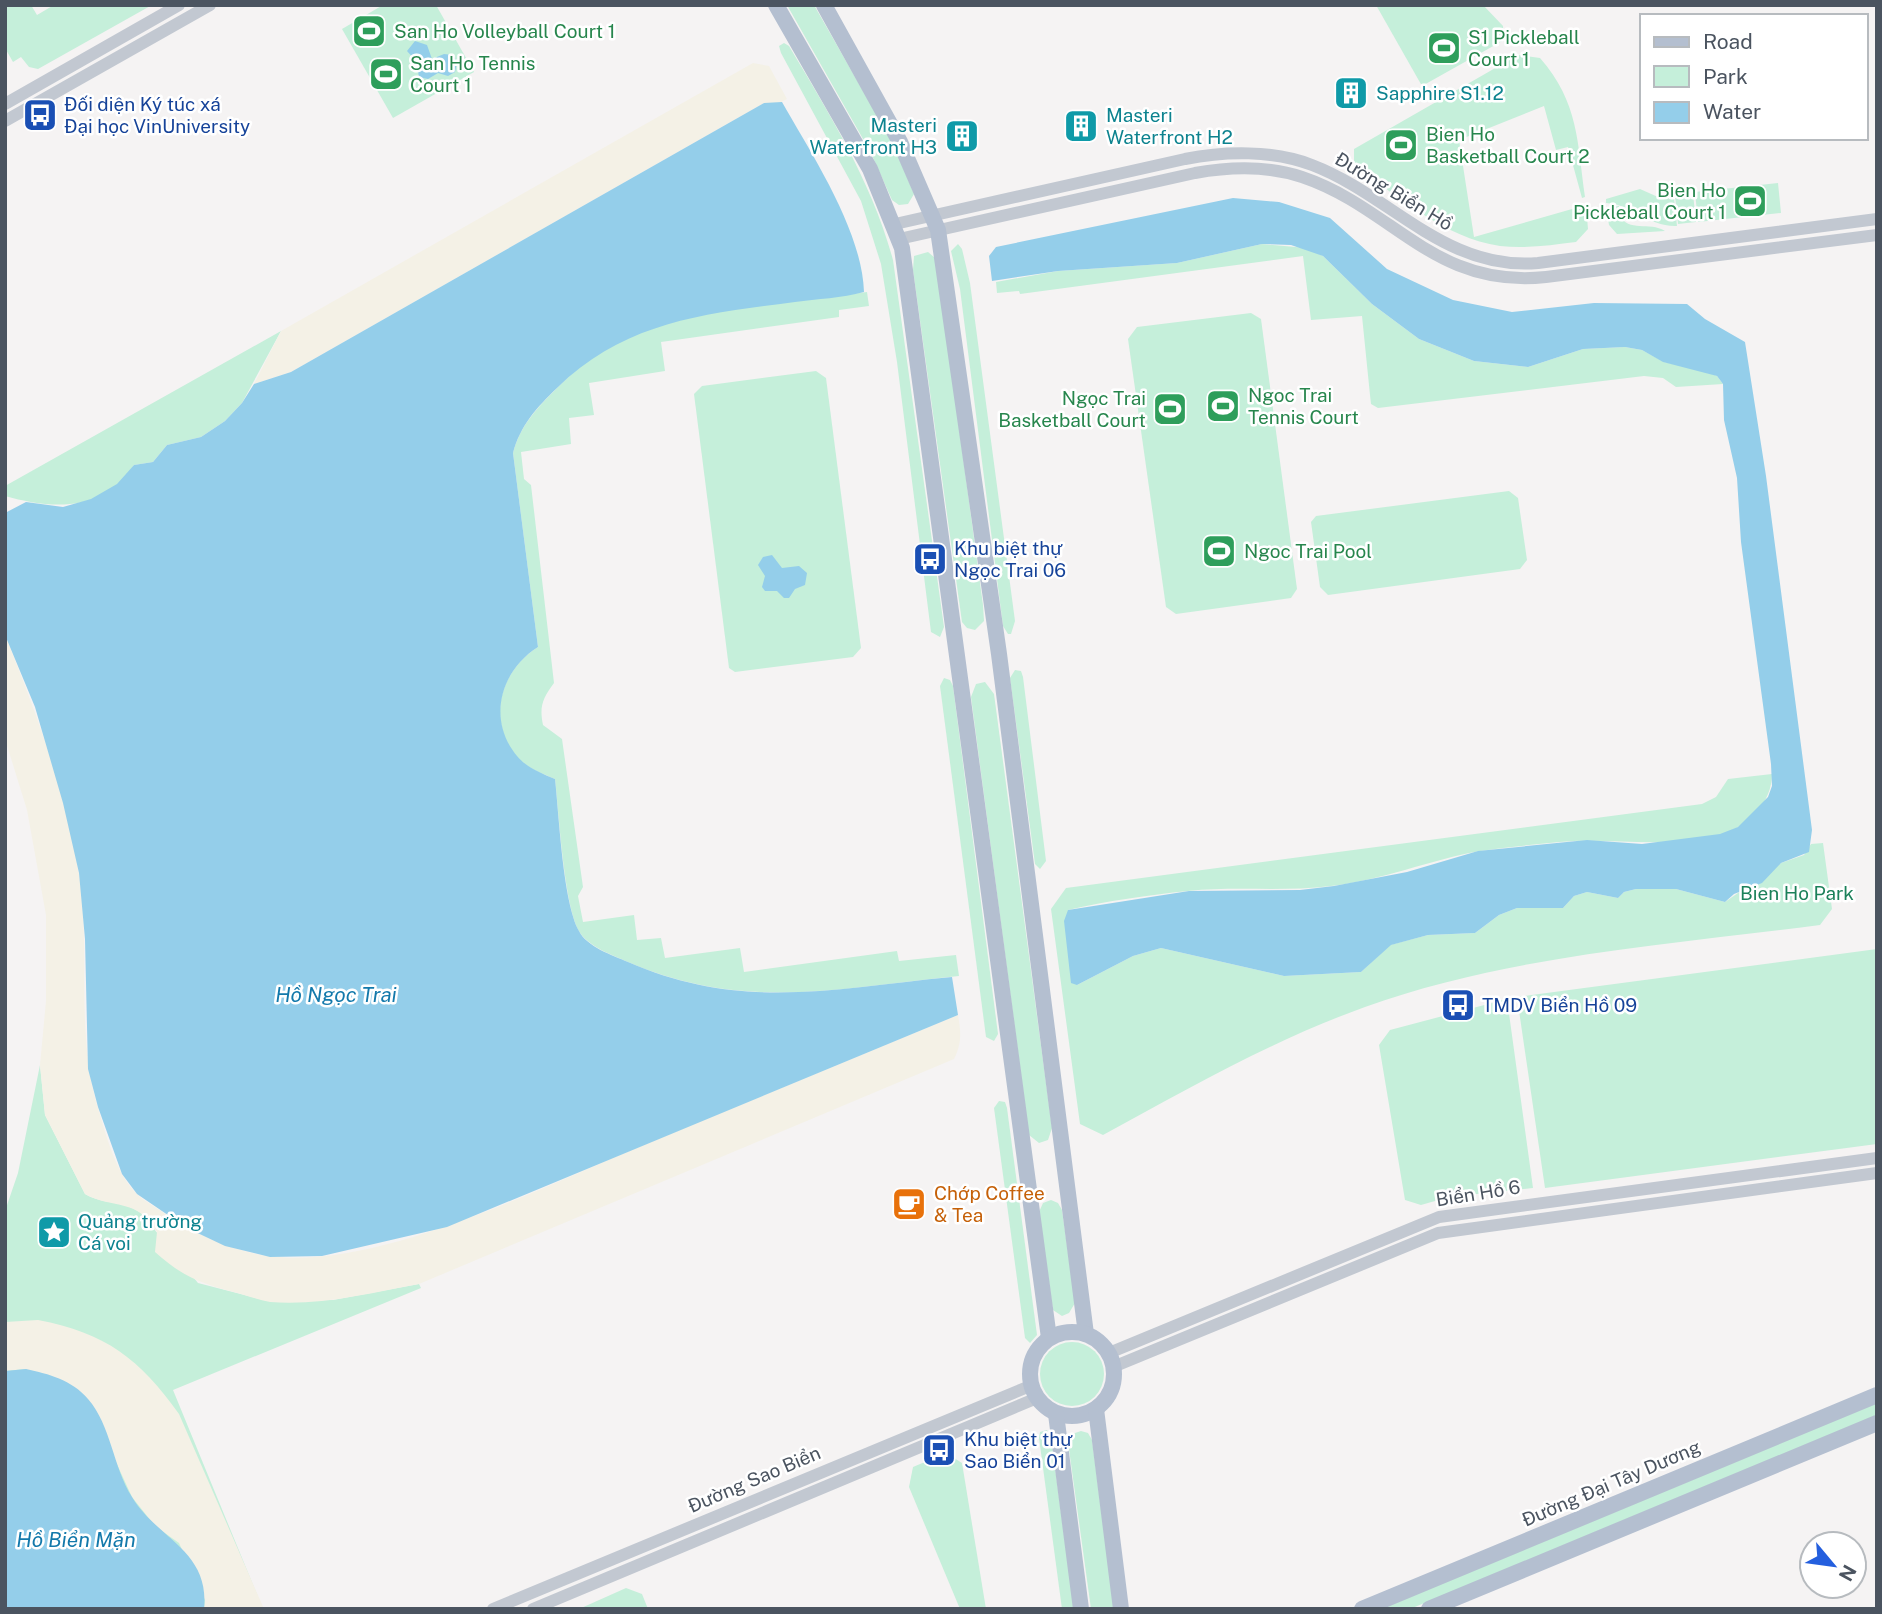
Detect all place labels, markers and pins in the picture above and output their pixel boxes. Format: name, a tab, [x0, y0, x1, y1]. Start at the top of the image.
sports icon: San Ho Volleyball Court 1	[350, 12, 388, 50]
place label: San Ho Volleyball Court 1	[394, 20, 616, 42]
place label: S1 Pickleball Court 1	[1468, 26, 1580, 70]
sports icon: S1 Pickleball Court 1	[1425, 29, 1463, 67]
place label: San Ho Tennis Court 1	[410, 52, 535, 96]
sports icon: San Ho Tennis Court 1	[367, 55, 405, 93]
building icon: Sapphire S1.12	[1332, 74, 1370, 112]
place label: Sapphire S1.12	[1376, 82, 1504, 104]
place label: Đối diện Ký túc xá Đại học VinUniversity	[64, 93, 250, 137]
bus stop icon: Đối diện Ký túc xá Đại học VinUniversity	[21, 96, 59, 134]
place label: Masteri Waterfront H2	[1106, 104, 1233, 148]
building icon: Masteri Waterfront H2	[1062, 107, 1100, 145]
place label: Masteri Waterfront H3	[809, 114, 937, 158]
building icon: Masteri Waterfront H3	[943, 117, 981, 155]
place label: Bien Ho Basketball Court 2	[1426, 123, 1590, 167]
sports icon: Bien Ho Basketball Court 2	[1382, 126, 1420, 164]
place label: Bien Ho Pickleball Court 1	[1573, 179, 1726, 223]
sports icon: Bien Ho Pickleball Court 1	[1731, 182, 1769, 220]
place label: Ngoc Trai Tennis Court	[1248, 384, 1359, 428]
place label: Ngọc Trai Basketball Court	[998, 387, 1146, 431]
sports icon: Ngoc Trai Tennis Court	[1204, 387, 1242, 425]
sports icon: Ngọc Trai Basketball Court	[1151, 390, 1189, 428]
sports icon: Ngoc Trai Pool	[1200, 532, 1238, 570]
place label: Khu biệt thự Ngọc Trai 06	[954, 537, 1066, 581]
bus stop icon: Khu biệt thự Ngọc Trai 06	[911, 540, 949, 578]
place label: Ngoc Trai Pool	[1244, 540, 1372, 562]
bus stop icon: TMDV Biển Hồ 09	[1439, 986, 1477, 1024]
place label: TMDV Biển Hồ 09	[1482, 994, 1637, 1016]
place label: Chớp Coffee & Tea	[934, 1182, 1045, 1226]
cafe icon: Chớp Coffee & Tea	[890, 1185, 928, 1223]
place label: Quảng trường Cá voi	[78, 1210, 202, 1254]
place icon: Quảng trường Cá voi	[35, 1213, 73, 1251]
place label: Khu biệt thự Sao Biển 01	[964, 1428, 1073, 1472]
bus stop icon: Khu biệt thự Sao Biển 01	[920, 1431, 958, 1469]

